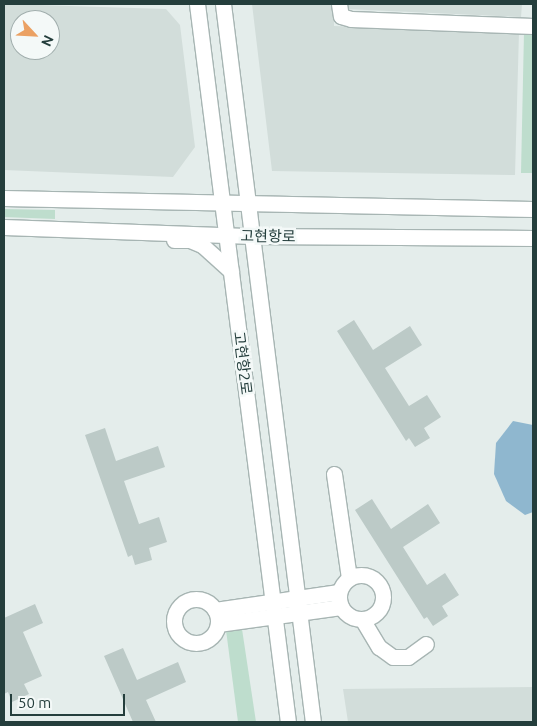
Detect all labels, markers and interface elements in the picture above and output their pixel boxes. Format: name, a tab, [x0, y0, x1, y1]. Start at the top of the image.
north arrow	[10, 10, 60, 60]
text: N	[38, 33, 57, 49]
street label: 고현항로	[240, 227, 296, 245]
street label: 고현항2로	[230, 330, 256, 396]
scale bar	[12, 684, 128, 716]
text: 50 m	[18, 694, 51, 711]

